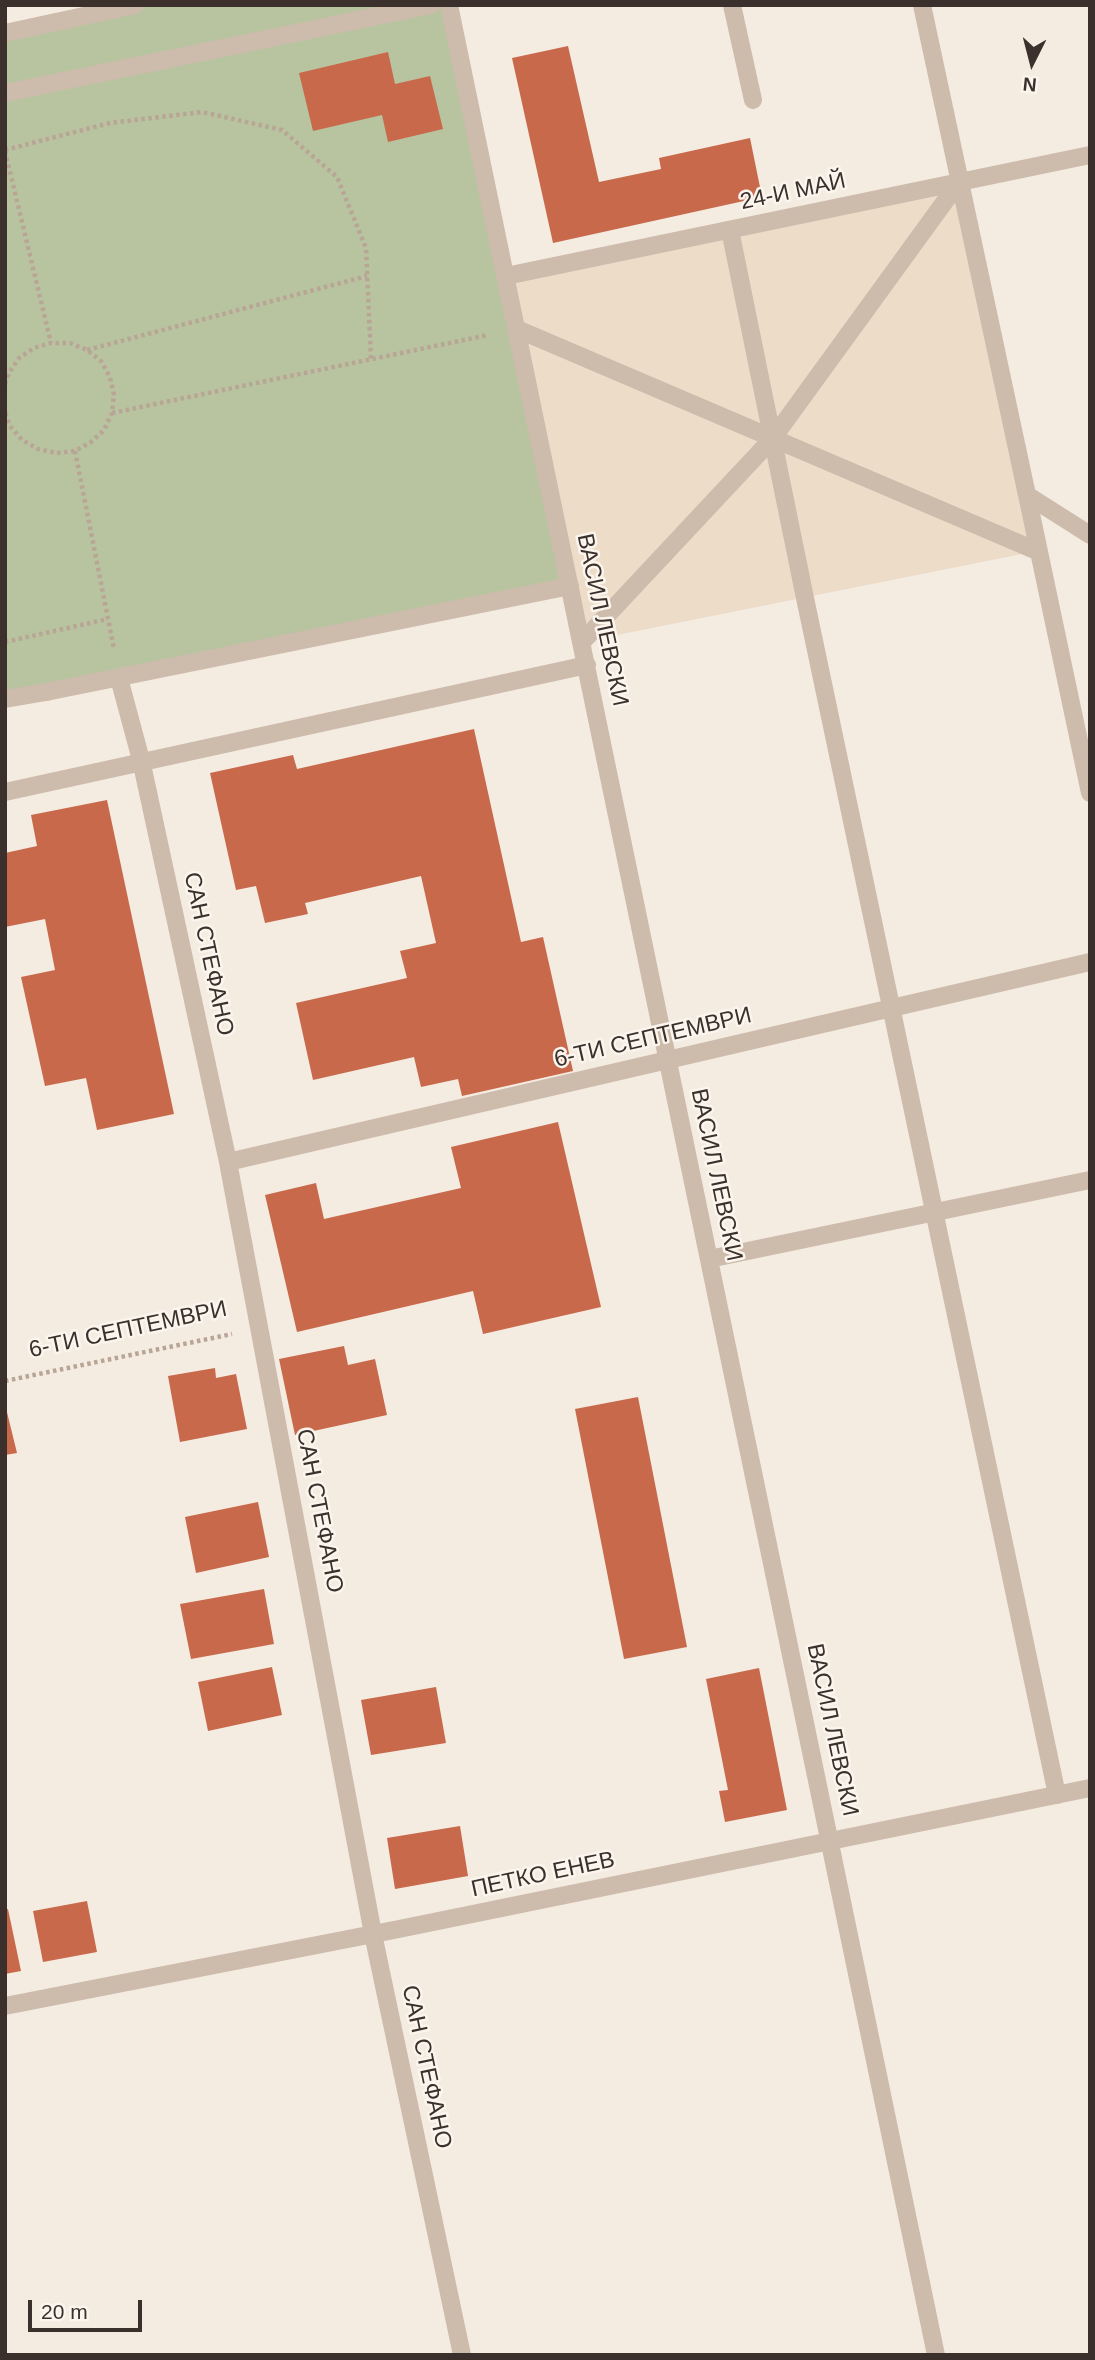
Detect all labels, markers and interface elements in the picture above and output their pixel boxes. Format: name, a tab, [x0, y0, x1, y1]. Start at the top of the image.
north arrow	[997, 28, 1067, 98]
text: N	[1022, 73, 1038, 96]
street label: 24-И МАЙ	[738, 167, 848, 217]
street label: ВАСИЛ ЛЕВСКИ	[570, 531, 634, 709]
street label: САН СТЕФАНО	[177, 870, 239, 1038]
street label: 6-ТИ СЕПТЕМВРИ	[552, 1002, 754, 1074]
street label: ВАСИЛ ЛЕВСКИ	[684, 1086, 748, 1264]
street label: 6-ТИ СЕПТЕМВРИ	[27, 1296, 229, 1364]
street label: САН СТЕФАНО	[290, 1427, 348, 1595]
street label: ВАСИЛ ЛЕВСКИ	[800, 1641, 864, 1819]
street label: ПЕТКО ЕНЕВ	[469, 1846, 617, 1904]
street label: САН СТЕФАНО	[395, 1983, 457, 2151]
scale bar	[32, 2286, 145, 2330]
text: 20 m	[41, 2300, 88, 2323]

